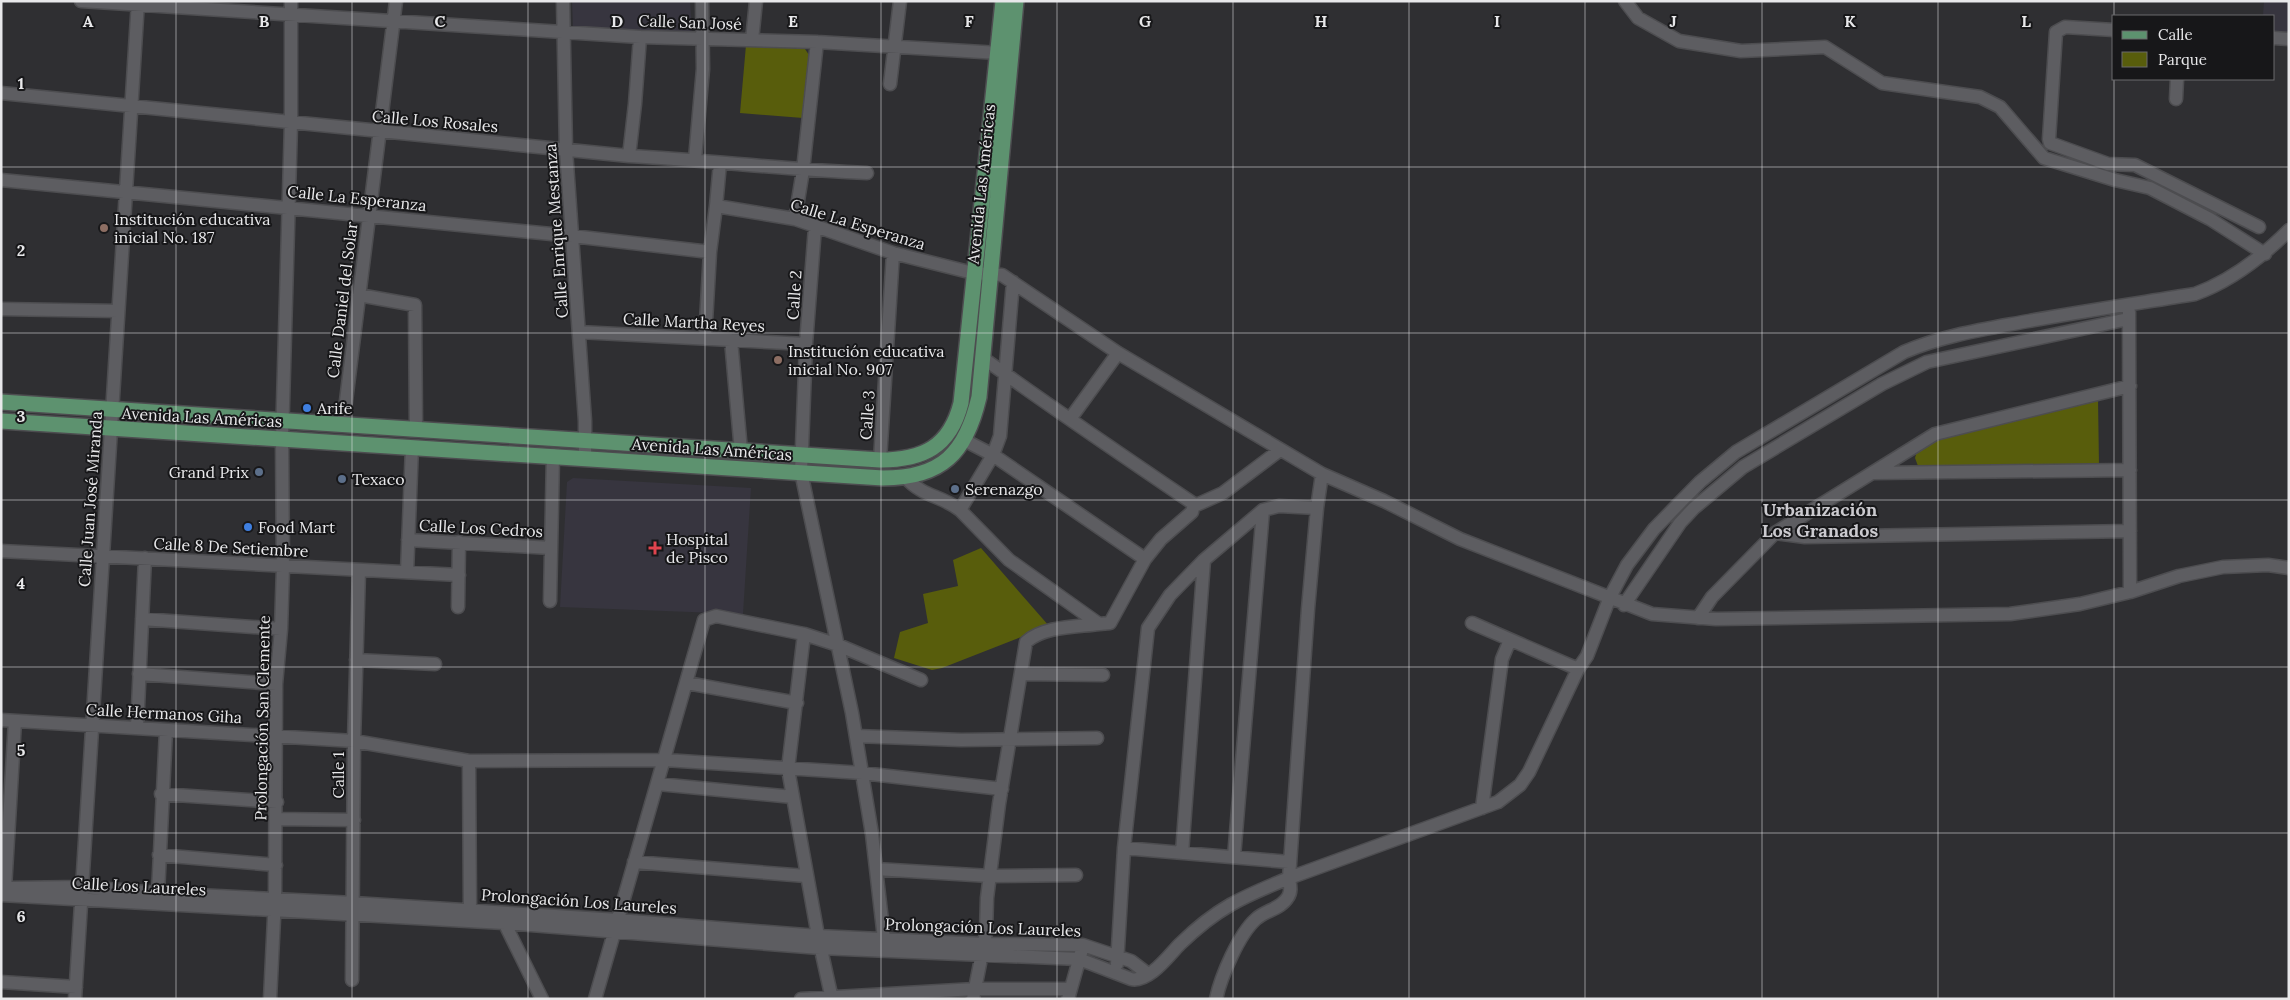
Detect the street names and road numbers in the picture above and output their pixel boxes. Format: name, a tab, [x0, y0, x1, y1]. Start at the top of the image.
street label: Calle San José	[638, 10, 742, 34]
street label: Avenida Las Américas	[963, 103, 999, 266]
street label: Calle Los Rosales	[371, 106, 499, 136]
street label: Calle Enrique Mestanza	[540, 143, 572, 319]
street label: Calle La Esperanza	[286, 181, 428, 215]
street label: Calle La Esperanza	[788, 194, 928, 254]
street label: Calle Daniel del Solar	[322, 221, 362, 379]
street label: Calle 2	[782, 270, 806, 320]
street label: Calle Martha Reyes	[622, 308, 766, 336]
street label: Calle 3	[855, 389, 879, 441]
street label: Avenida Las Américas	[120, 403, 283, 431]
street label: Calle Juan José Miranda	[74, 410, 106, 588]
street label: Avenida Las Américas	[630, 433, 793, 465]
street label: Calle Los Cedros	[418, 515, 544, 541]
street label: Calle 8 De Setiembre	[153, 533, 309, 561]
street label: Prolongación San Clemente	[250, 615, 274, 821]
street label: Calle Hermanos Giha	[85, 699, 243, 727]
street label: Calle 1	[328, 751, 348, 798]
street label: Calle Los Laureles	[71, 872, 207, 900]
street label: Prolongación Los Laureles	[480, 884, 678, 918]
street label: Prolongación Los Laureles	[885, 914, 1081, 940]

